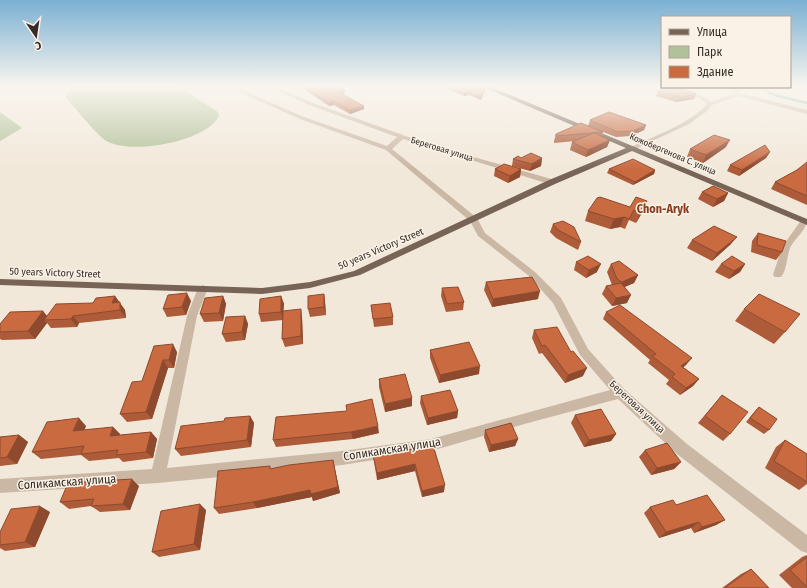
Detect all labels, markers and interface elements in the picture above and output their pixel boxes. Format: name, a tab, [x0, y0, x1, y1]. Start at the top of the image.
north arrow	[16, 16, 56, 56]
legend	[661, 16, 791, 88]
text: Улица	[696, 25, 727, 39]
text: С	[34, 38, 42, 52]
text: Парк	[697, 45, 723, 59]
text: Здание	[697, 65, 733, 79]
street label: Кожобергенова С. улица	[628, 131, 718, 177]
street label: Береговая улица	[410, 135, 475, 163]
district label: Chon-Aryk	[637, 202, 690, 216]
street label: 50 years Victory Street	[337, 225, 426, 272]
street label: 50 years Victory Street	[9, 265, 102, 281]
street label: Береговая улица	[607, 378, 667, 436]
street label: Соликамская улица	[342, 434, 442, 464]
street label: Соликамская улица	[17, 472, 117, 492]

